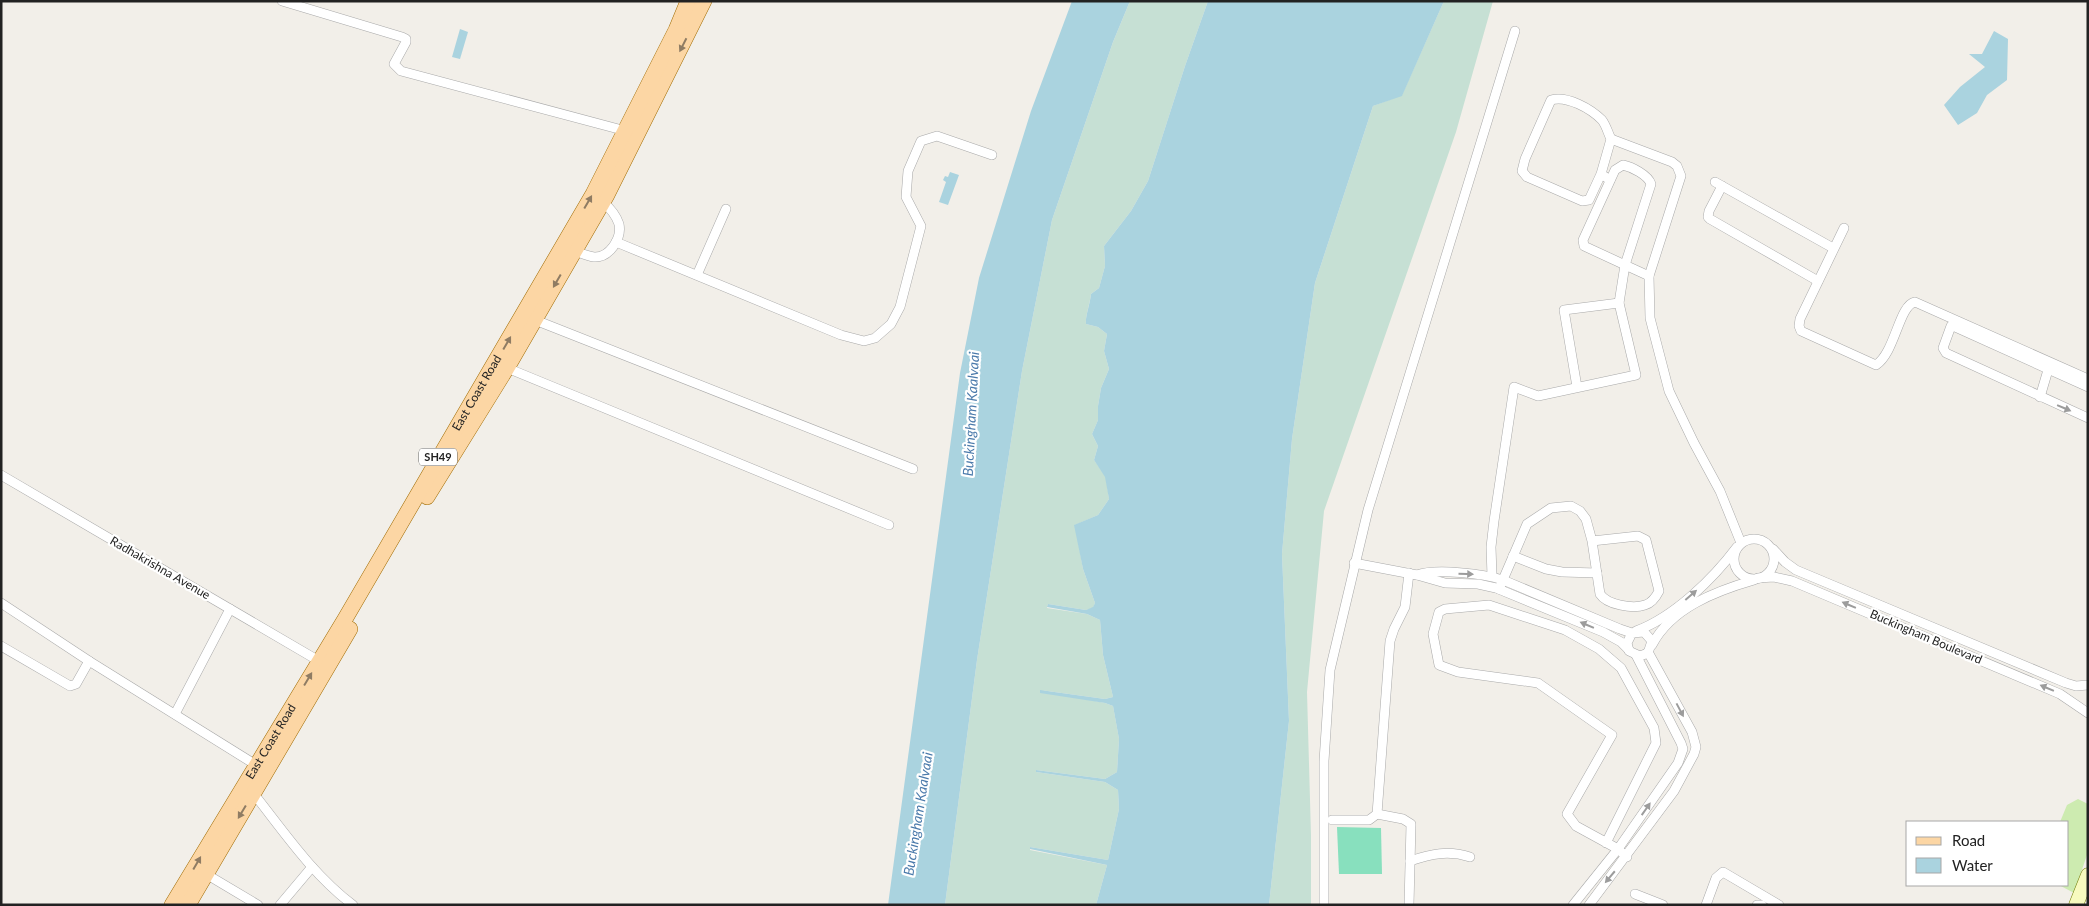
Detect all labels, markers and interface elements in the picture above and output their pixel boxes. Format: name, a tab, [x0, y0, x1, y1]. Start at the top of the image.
one-way arrow	[679, 38, 687, 52]
one-way arrow	[584, 195, 592, 210]
one-way arrow	[553, 274, 561, 289]
one-way arrow	[502, 336, 511, 349]
water label: Buckingham Kaalvaai	[959, 350, 982, 477]
street label: East Coast Road	[448, 352, 504, 433]
one-way arrow	[2057, 404, 2071, 412]
road number: SH49	[419, 448, 457, 466]
street label: Radhakrishna Avenue	[108, 533, 213, 602]
one-way arrow	[1458, 570, 1474, 578]
one-way arrow	[1685, 590, 1697, 601]
one-way arrow	[1842, 600, 1856, 608]
street label: Buckingham Boulevard	[1868, 606, 1985, 667]
one-way arrow	[1579, 621, 1594, 629]
one-way arrow	[304, 672, 313, 685]
one-way arrow	[2039, 684, 2054, 692]
street label: East Coast Road	[242, 701, 299, 782]
one-way arrow	[1676, 703, 1684, 717]
water label: Buckingham Kaalvaai	[899, 750, 936, 877]
one-way arrow	[1641, 802, 1651, 816]
one-way arrow	[238, 806, 247, 819]
legend	[1906, 821, 2069, 886]
text: Road	[1952, 831, 1985, 849]
one-way arrow	[192, 856, 201, 869]
text: Water	[1952, 856, 1993, 874]
one-way arrow	[1604, 870, 1615, 883]

